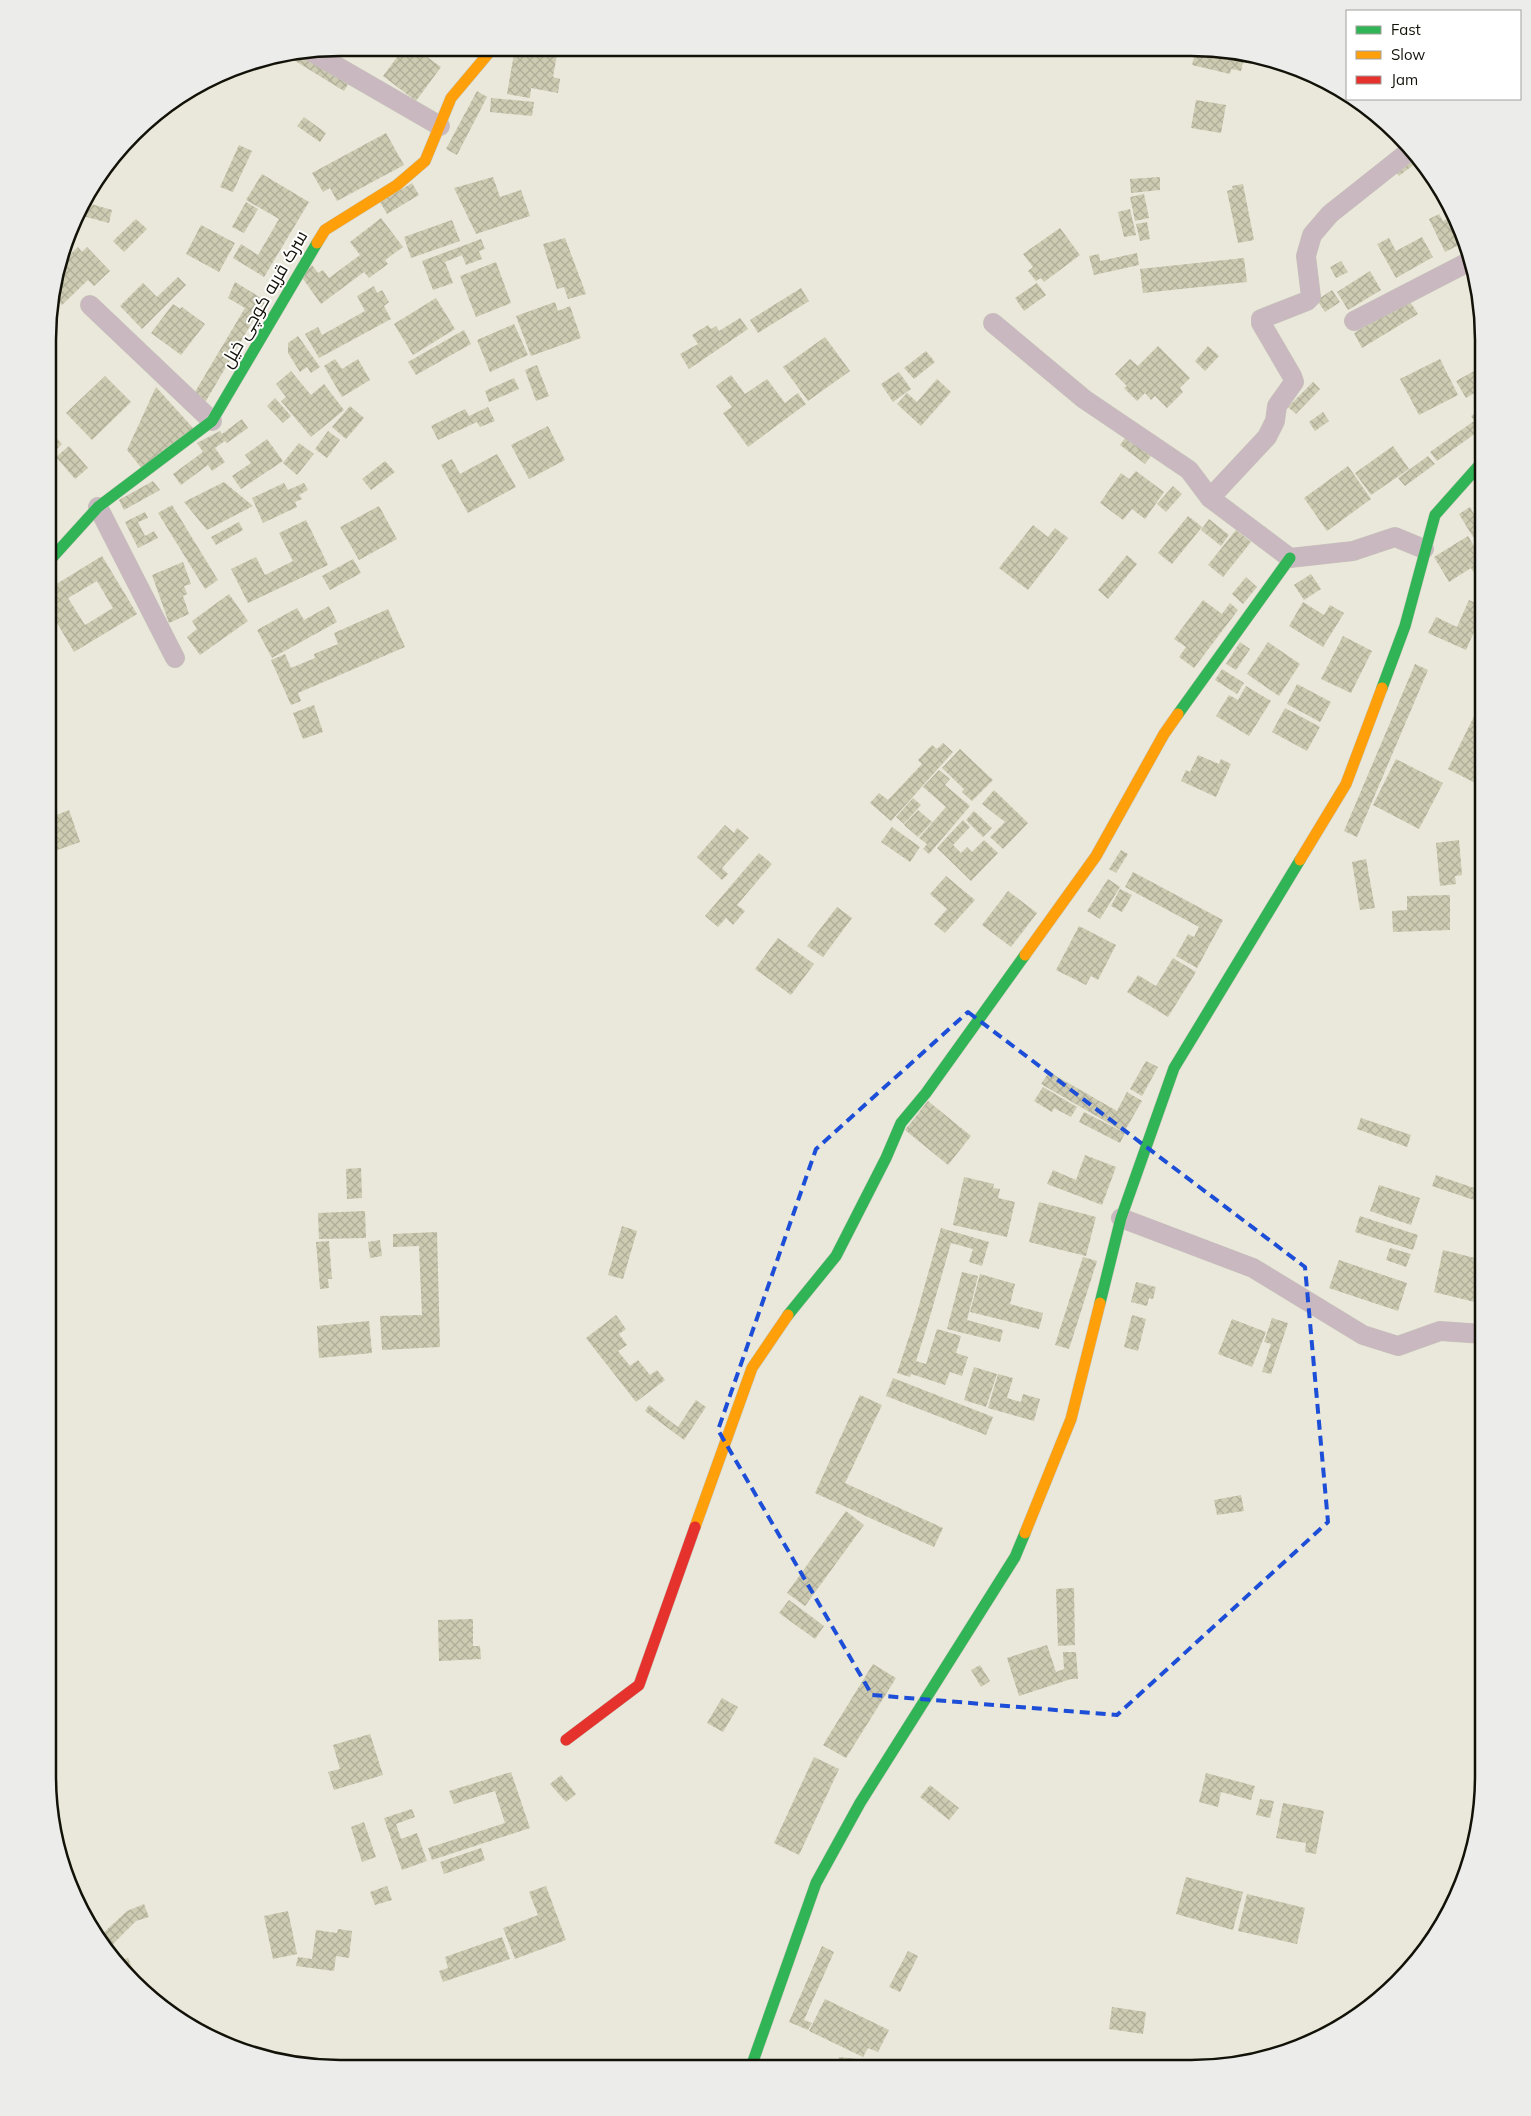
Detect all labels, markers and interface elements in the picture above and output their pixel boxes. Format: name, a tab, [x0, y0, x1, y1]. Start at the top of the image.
legend	[1346, 10, 1521, 100]
text: Fast	[1391, 20, 1421, 39]
text: Slow	[1391, 45, 1425, 64]
text: Jam	[1391, 70, 1418, 89]
street label: سرک قریه کوچی خیل	[215, 226, 313, 372]

